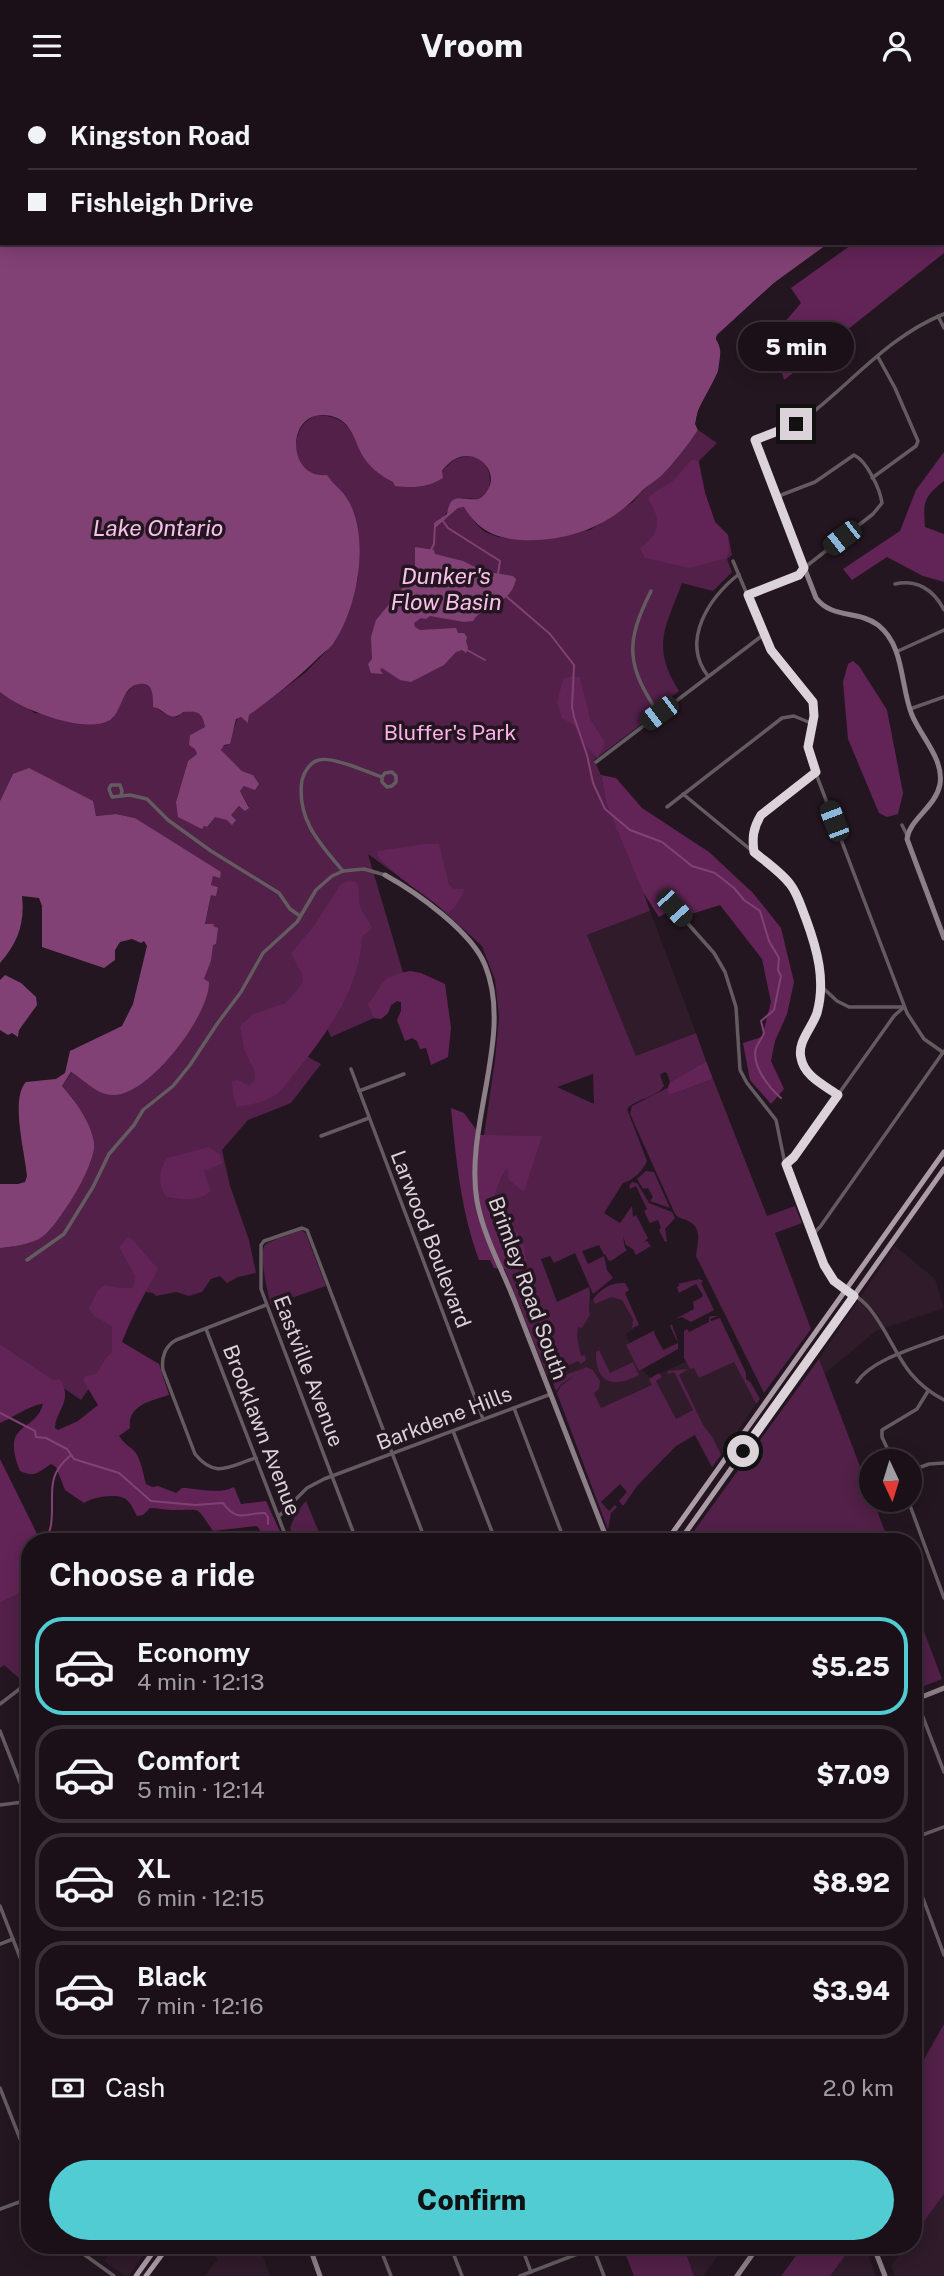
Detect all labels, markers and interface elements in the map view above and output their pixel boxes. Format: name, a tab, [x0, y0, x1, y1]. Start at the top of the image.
icon: menu	[28, 27, 66, 65]
text: Vroom	[421, 27, 523, 64]
icon: person	[878, 27, 916, 65]
text: Kingston Road	[70, 120, 250, 151]
text: Fishleigh Drive	[70, 187, 254, 218]
callout: 5 min	[738, 323, 854, 371]
text: 5 min	[765, 333, 827, 360]
route end	[780, 408, 812, 440]
water label: Lake Ontario	[93, 514, 223, 541]
car	[819, 517, 866, 559]
water label: Dunker's Flow Basin	[390, 562, 502, 615]
car	[636, 692, 683, 734]
park label: Bluffer's Park	[384, 720, 516, 745]
car	[817, 798, 852, 844]
car	[653, 885, 696, 931]
street label: Larwood Boulevard	[386, 1147, 476, 1331]
street label: Brimley Road South	[483, 1193, 573, 1383]
street label: Eastville Avenue	[269, 1292, 349, 1450]
street label: Brooklawn Avenue	[218, 1341, 306, 1519]
street label: Barkdene Hills	[373, 1381, 515, 1455]
route start	[727, 1435, 759, 1467]
north arrow	[859, 1449, 922, 1512]
map controls	[859, 1449, 922, 1512]
text: Choose a ride	[49, 1556, 255, 1593]
icon: car	[53, 1635, 116, 1698]
text: Economy	[137, 1637, 250, 1668]
text: $5.25	[811, 1651, 890, 1682]
text: 4 min · 12:13	[137, 1668, 264, 1695]
icon: car	[53, 1743, 116, 1806]
text: Comfort	[137, 1745, 240, 1776]
text: $7.09	[816, 1759, 890, 1790]
text: 5 min · 12:14	[137, 1776, 265, 1803]
icon: car	[53, 1851, 116, 1914]
text: XL	[137, 1853, 171, 1884]
text: $8.92	[812, 1867, 890, 1898]
text: 6 min · 12:15	[137, 1884, 265, 1911]
icon: car	[53, 1959, 116, 2022]
text: Black	[137, 1961, 207, 1992]
text: $3.94	[812, 1975, 890, 2006]
text: 7 min · 12:16	[137, 1992, 264, 2019]
icon: cash	[49, 2069, 87, 2107]
text: Cash	[105, 2072, 165, 2103]
text: 2.0 km	[823, 2074, 894, 2101]
button: Confirm	[49, 2160, 894, 2240]

